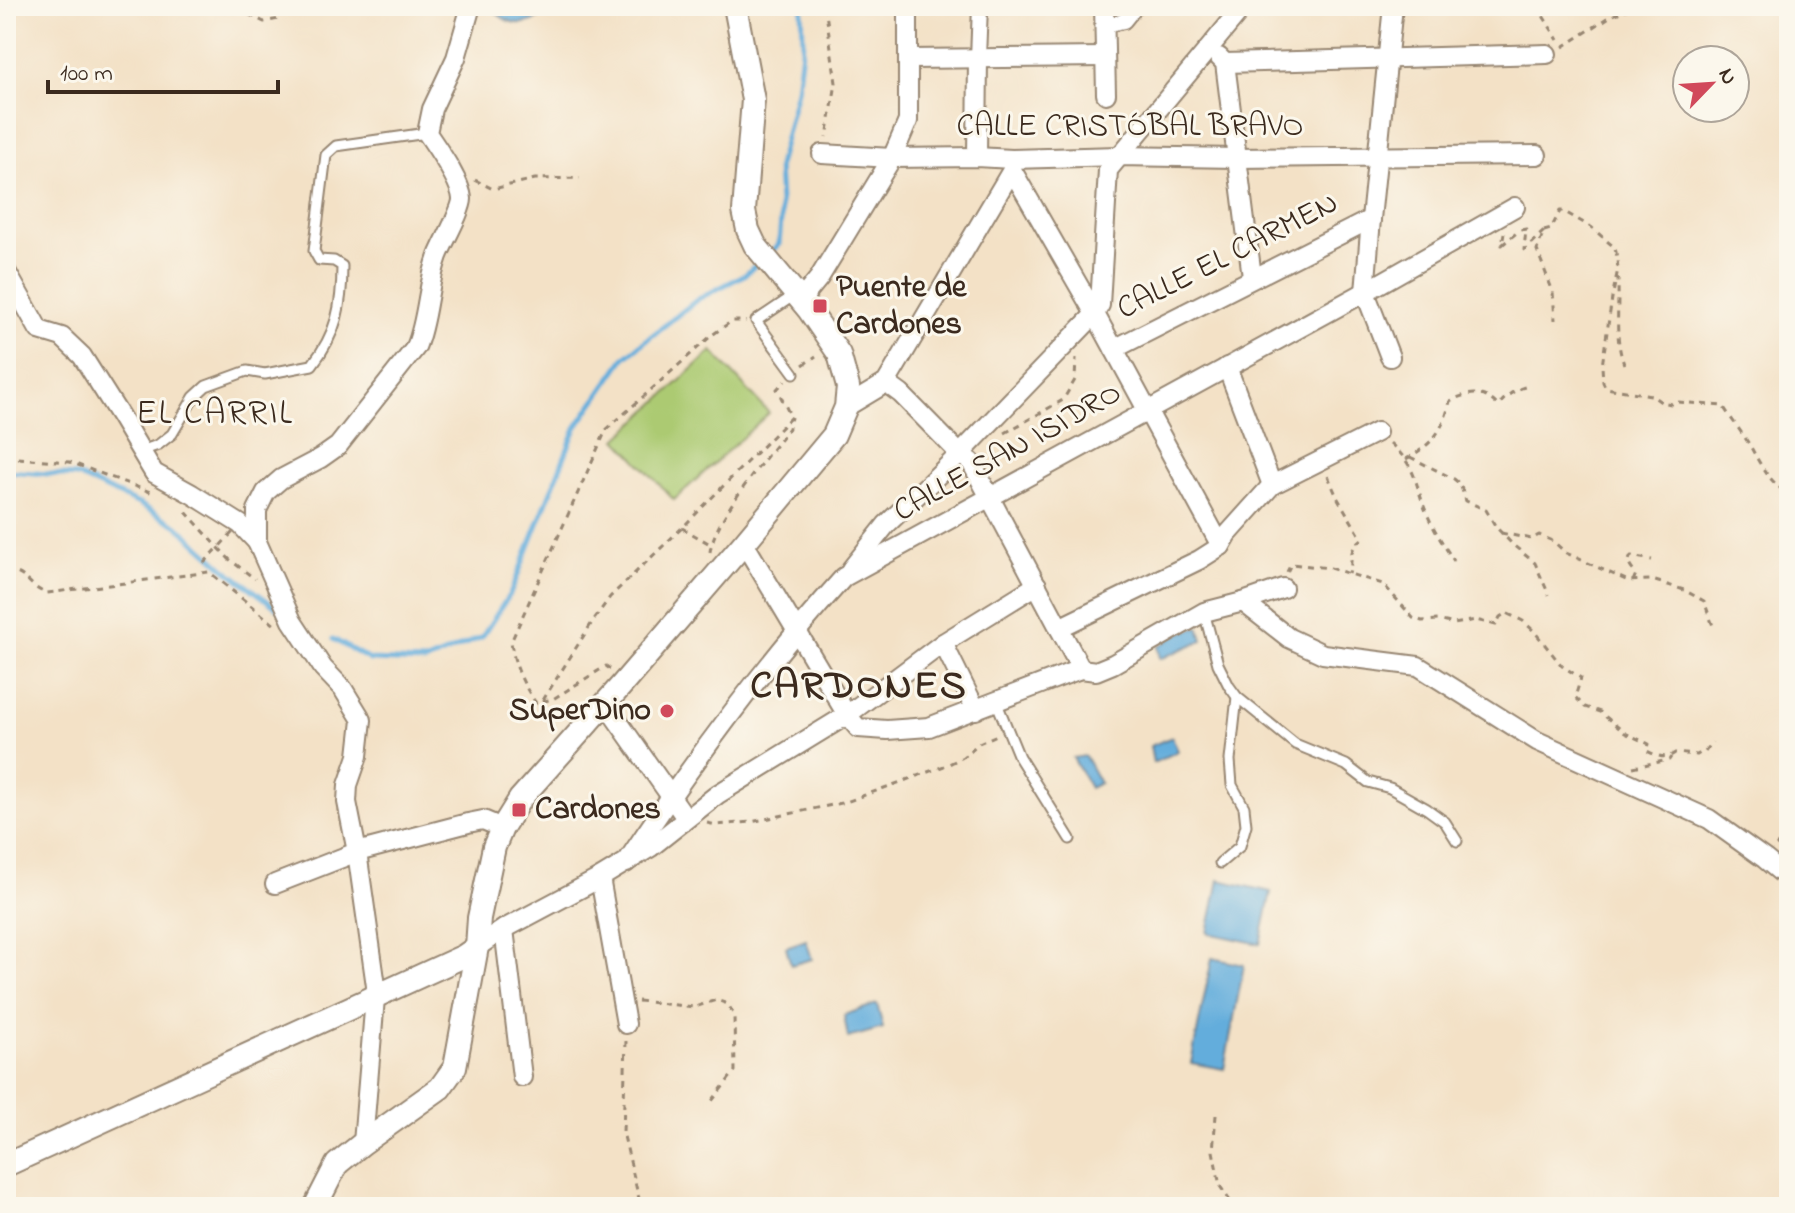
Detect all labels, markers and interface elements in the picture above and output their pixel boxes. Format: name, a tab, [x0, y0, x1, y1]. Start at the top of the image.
scale bar	[48, 44, 278, 94]
north arrow	[1671, 44, 1751, 124]
text: 100 m	[60, 57, 113, 92]
text: N	[1709, 63, 1744, 90]
street label: CALLE CRISTÓBAL BRAVO	[956, 104, 1304, 151]
street label: CALLE EL CARMEN	[1109, 181, 1347, 333]
place label: Puente de Cardones	[836, 265, 968, 349]
marker: Puente de Cardones	[811, 297, 829, 315]
street label: CALLE SAN ISIDRO	[885, 371, 1131, 535]
district label: EL CARRIL	[136, 390, 294, 440]
district label: CARDONES	[750, 658, 968, 717]
place label: SuperDino	[509, 688, 651, 735]
marker: SuperDino	[658, 702, 676, 720]
place label: Cardones	[535, 787, 661, 834]
marker: Cardones	[510, 801, 528, 819]

